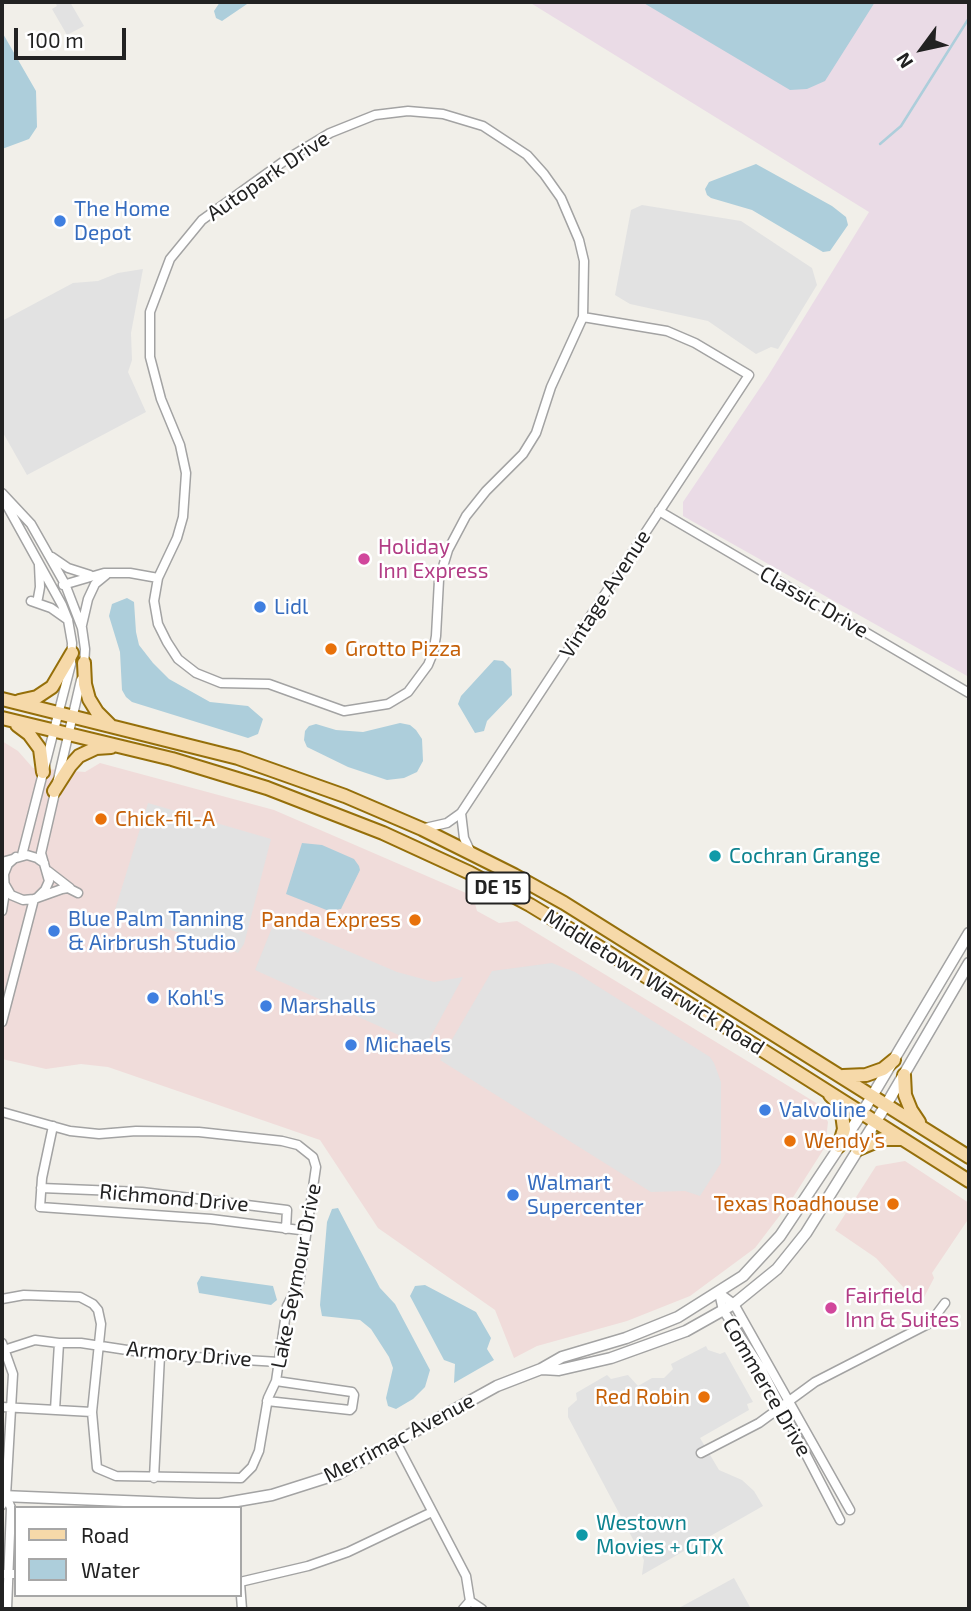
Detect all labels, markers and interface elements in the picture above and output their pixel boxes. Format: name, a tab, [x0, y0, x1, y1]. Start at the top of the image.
scale bar	[18, 14, 130, 58]
north arrow	[887, 14, 957, 84]
text: 100 m	[27, 27, 84, 52]
text: N	[891, 49, 917, 73]
street label: Autopark Drive	[202, 126, 334, 226]
place label: The Home Depot	[74, 196, 170, 246]
marker: The Home Depot	[52, 213, 68, 229]
street label: Vintage Avenue	[554, 525, 656, 663]
place label: Holiday Inn Express	[378, 534, 488, 584]
marker: Holiday Inn Express	[356, 551, 372, 567]
street label: Classic Drive	[755, 561, 873, 643]
place label: Lidl	[274, 594, 308, 620]
marker: Lidl	[252, 599, 268, 615]
place label: Grotto Pizza	[345, 636, 461, 662]
marker: Grotto Pizza	[323, 641, 339, 657]
place label: Chick-fil-A	[115, 806, 215, 832]
marker: Chick-fil-A	[93, 811, 109, 827]
place label: Cochran Grange	[729, 843, 880, 869]
marker: Cochran Grange	[707, 848, 723, 864]
road number: DE 15	[466, 873, 530, 904]
street label: Middletown Warwick Road	[539, 904, 769, 1060]
place label: Blue Palm Tanning & Airbrush Studio	[68, 906, 244, 956]
place label: Panda Express	[261, 907, 401, 933]
marker: Panda Express	[407, 912, 423, 928]
marker: Blue Palm Tanning & Airbrush Studio	[46, 923, 62, 939]
place label: Kohl's	[167, 985, 224, 1011]
marker: Kohl's	[145, 990, 161, 1006]
place label: Marshalls	[280, 993, 376, 1019]
marker: Marshalls	[258, 998, 274, 1014]
place label: Michaels	[365, 1032, 451, 1058]
marker: Michaels	[343, 1037, 359, 1053]
place label: Valvoline	[779, 1097, 866, 1123]
marker: Valvoline	[757, 1102, 773, 1118]
place label: Wendy's	[804, 1128, 885, 1154]
marker: Wendy's	[782, 1133, 798, 1149]
place label: Walmart Supercenter	[527, 1170, 644, 1220]
street label: Richmond Drive	[98, 1179, 250, 1217]
street label: Lake Seymour Drive	[266, 1181, 326, 1371]
marker: Walmart Supercenter	[505, 1187, 521, 1203]
place label: Texas Roadhouse	[713, 1191, 879, 1217]
marker: Texas Roadhouse	[885, 1196, 901, 1212]
place label: Fairfield Inn & Suites	[845, 1283, 959, 1333]
marker: Fairfield Inn & Suites	[823, 1300, 839, 1316]
street label: Commerce Drive	[717, 1313, 817, 1461]
street label: Armory Drive	[125, 1336, 253, 1372]
place label: Red Robin	[595, 1384, 690, 1410]
street label: Merrimac Avenue	[319, 1388, 479, 1488]
marker: Red Robin	[696, 1389, 712, 1405]
legend	[14, 1506, 242, 1597]
place label: Westown Movies + GTX	[596, 1510, 724, 1560]
text: Road	[81, 1522, 129, 1547]
marker: Westown Movies + GTX	[574, 1527, 590, 1543]
text: Water	[81, 1557, 140, 1582]

